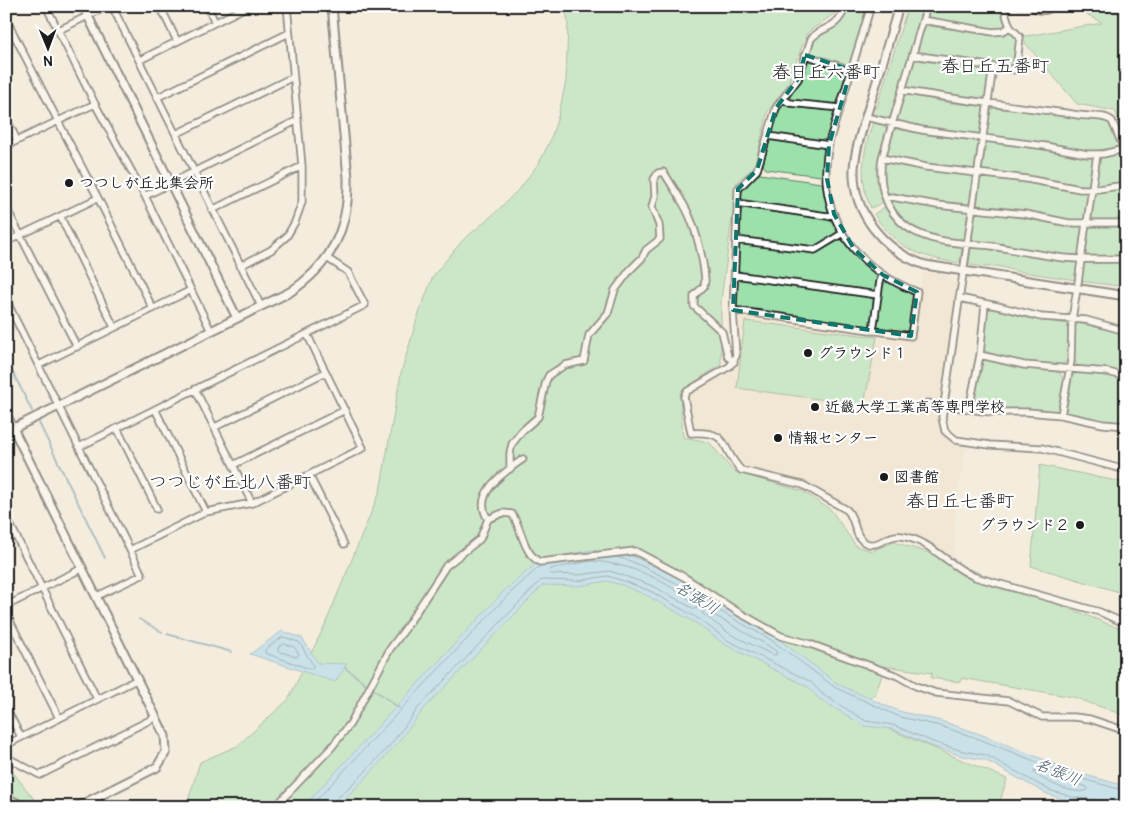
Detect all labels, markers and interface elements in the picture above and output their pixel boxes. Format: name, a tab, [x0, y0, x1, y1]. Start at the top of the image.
north arrow	[22, 22, 72, 72]
text: N	[43, 52, 53, 69]
district label: 春日丘五番町	[941, 55, 1049, 78]
district label: 春日丘六番町	[772, 61, 880, 84]
place label: つつしが丘北集会所	[79, 174, 214, 193]
marker: つつしが丘北集会所	[63, 177, 75, 189]
place label: グラウンド１	[818, 344, 908, 363]
marker: グラウンド１	[802, 347, 814, 359]
place label: 近畿大学工業高等専門学校	[825, 398, 1005, 417]
marker: 近畿大学工業高等専門学校	[809, 401, 821, 413]
place label: 情報センター	[788, 429, 878, 448]
marker: 情報センター	[772, 432, 784, 444]
place label: 図書館	[894, 468, 939, 487]
district label: つつじが丘北八番町	[149, 471, 311, 494]
marker: 図書館	[878, 471, 890, 483]
district label: 春日丘七番町	[906, 490, 1014, 513]
place label: グラウンド２	[980, 516, 1070, 535]
marker: グラウンド２	[1074, 519, 1086, 531]
water label: 名張川	[671, 577, 723, 619]
water label: 名張川	[1032, 754, 1084, 790]

